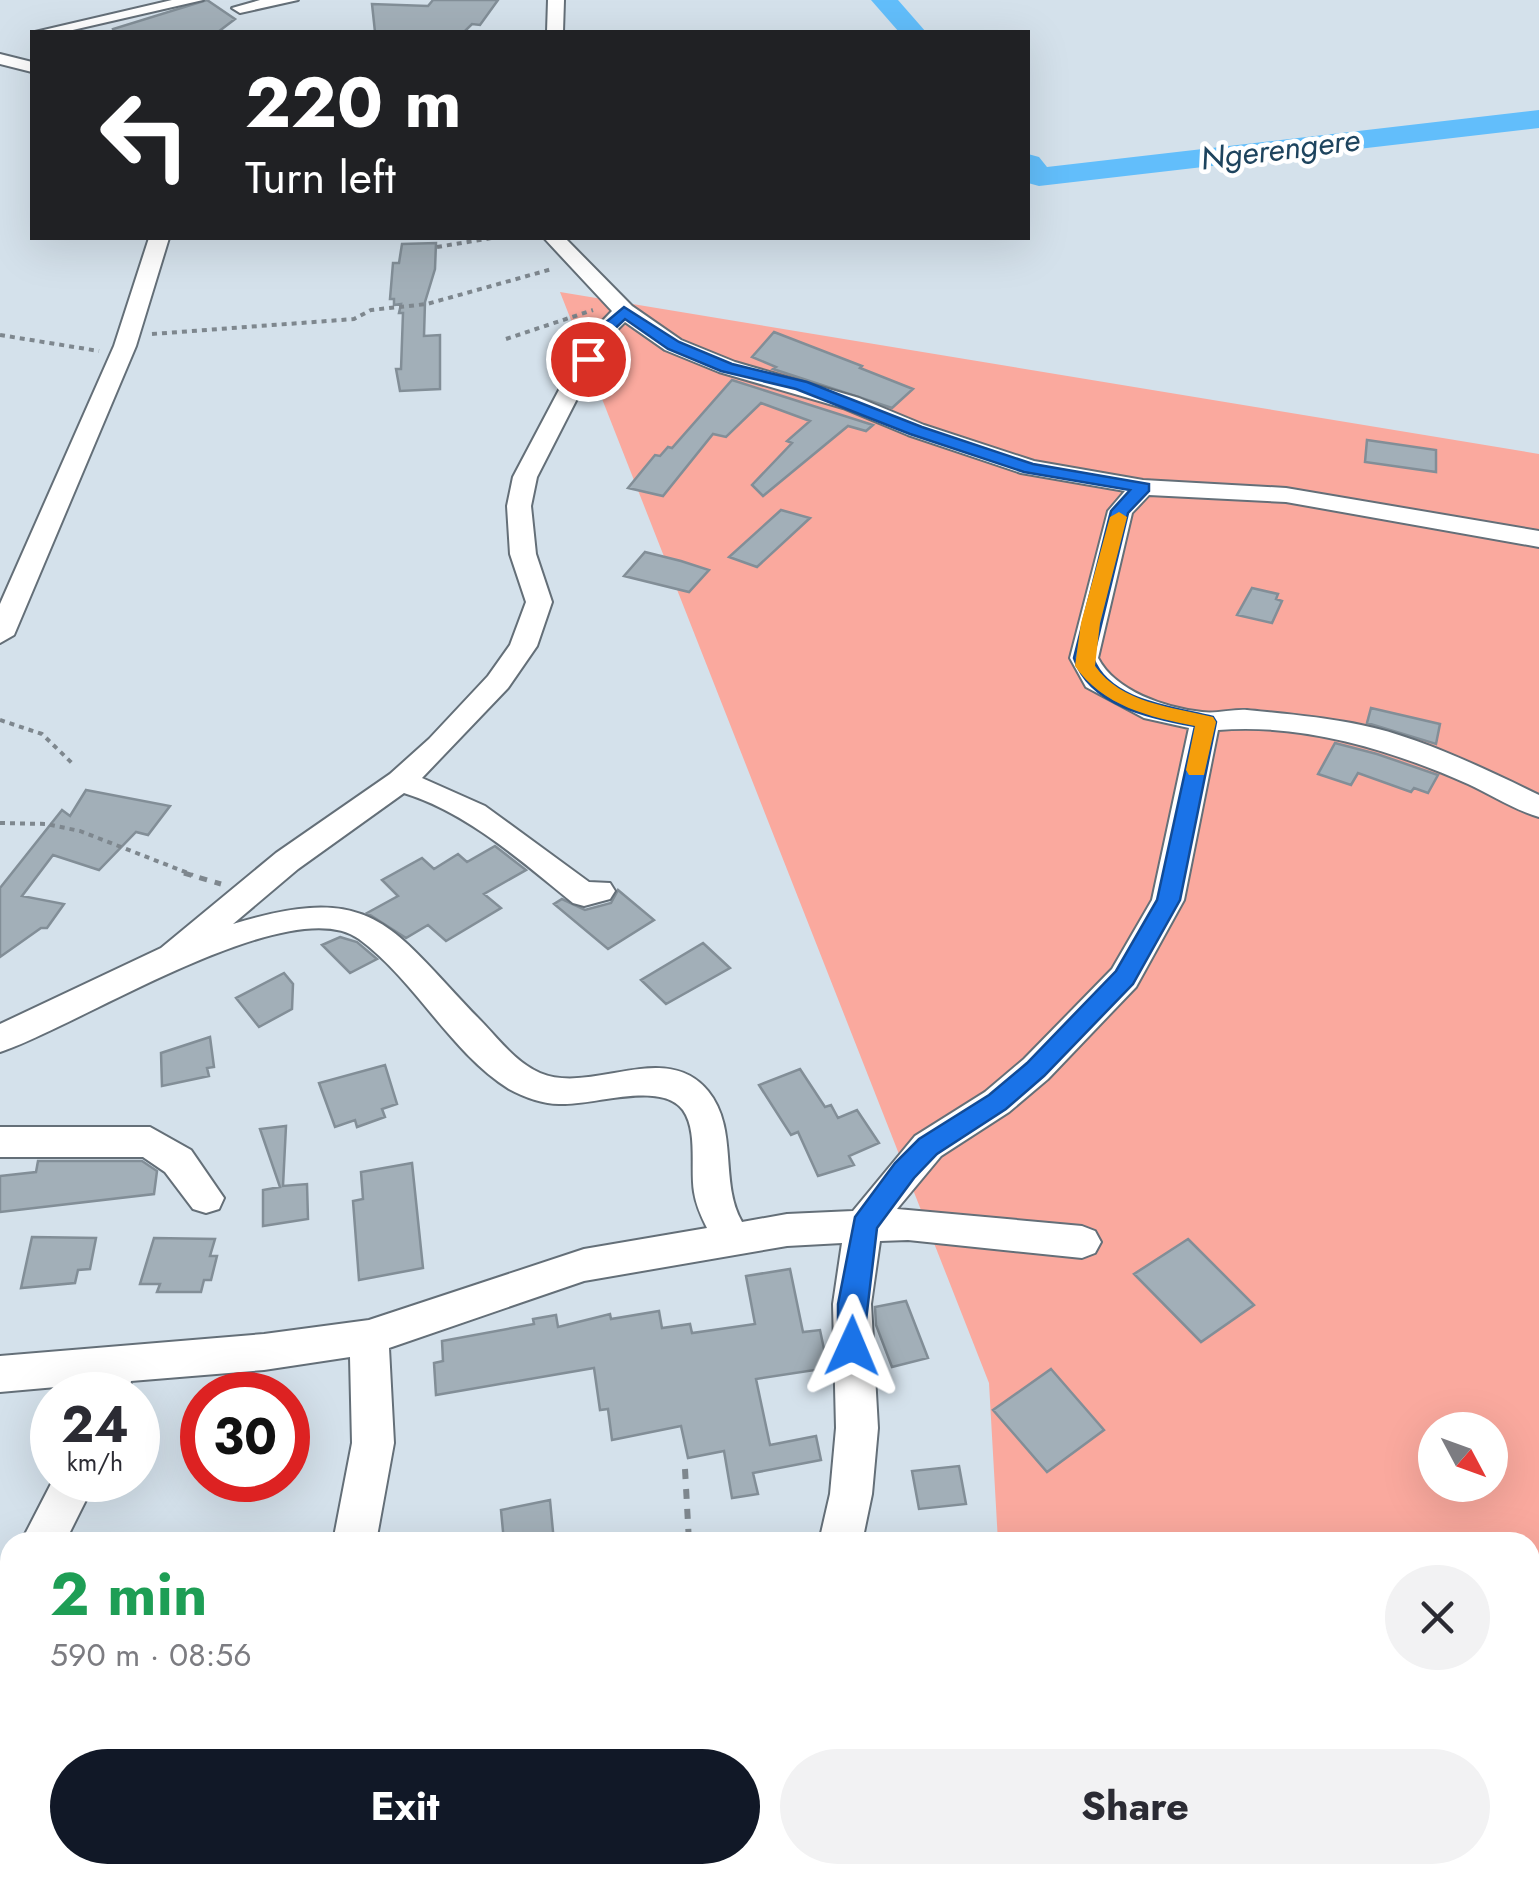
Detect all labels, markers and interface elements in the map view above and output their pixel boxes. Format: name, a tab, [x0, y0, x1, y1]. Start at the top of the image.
text: 220 m	[245, 52, 462, 153]
icon: left	[80, 70, 210, 200]
water label: Ngerengere	[1198, 116, 1362, 182]
text: Turn left	[245, 145, 396, 210]
pin	[546, 317, 631, 402]
icon: arrive	[561, 332, 616, 387]
position arrow	[800, 1294, 904, 1398]
speed limit sign: 30	[180, 1372, 310, 1502]
text: 24	[61, 1388, 129, 1461]
north arrow	[1418, 1412, 1508, 1502]
map controls	[1418, 1412, 1508, 1502]
text: km/h	[67, 1444, 123, 1480]
text: 2 min	[50, 1551, 208, 1638]
button: close	[1385, 1565, 1490, 1670]
text: 590 m · 08:56	[50, 1632, 252, 1678]
button: Exit	[50, 1749, 760, 1864]
button: Share	[780, 1749, 1490, 1864]

